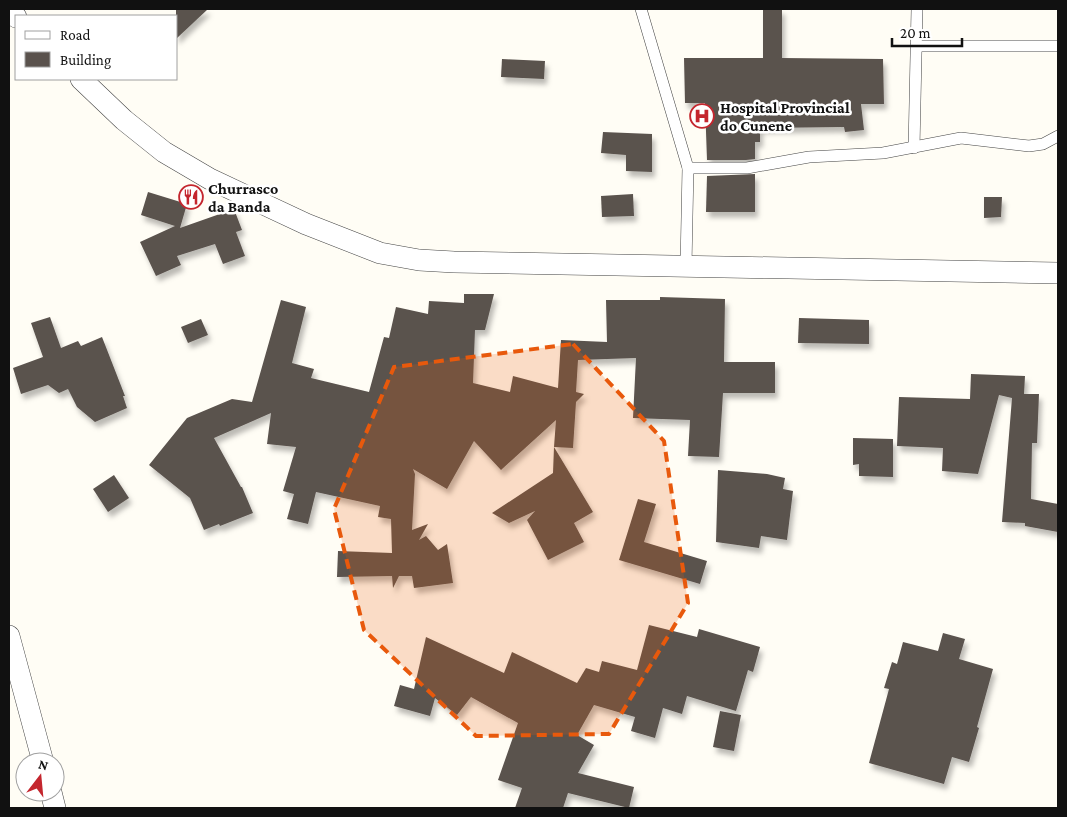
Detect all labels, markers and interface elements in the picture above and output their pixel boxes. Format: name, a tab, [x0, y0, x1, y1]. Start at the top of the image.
legend	[15, 15, 178, 80]
scale bar	[892, 15, 962, 47]
text: 20 m	[900, 25, 931, 41]
text: Road	[60, 27, 91, 43]
text: Building	[60, 52, 111, 69]
place label: Hospital Provincial do Cunene	[720, 99, 850, 134]
hospital icon: Hospital Provincial do Cunene	[689, 103, 715, 129]
place label: Churrasco da Banda	[208, 180, 278, 215]
restaurant icon: Churrasco da Banda	[178, 184, 204, 210]
north arrow	[15, 752, 65, 802]
text: N	[37, 755, 51, 774]

